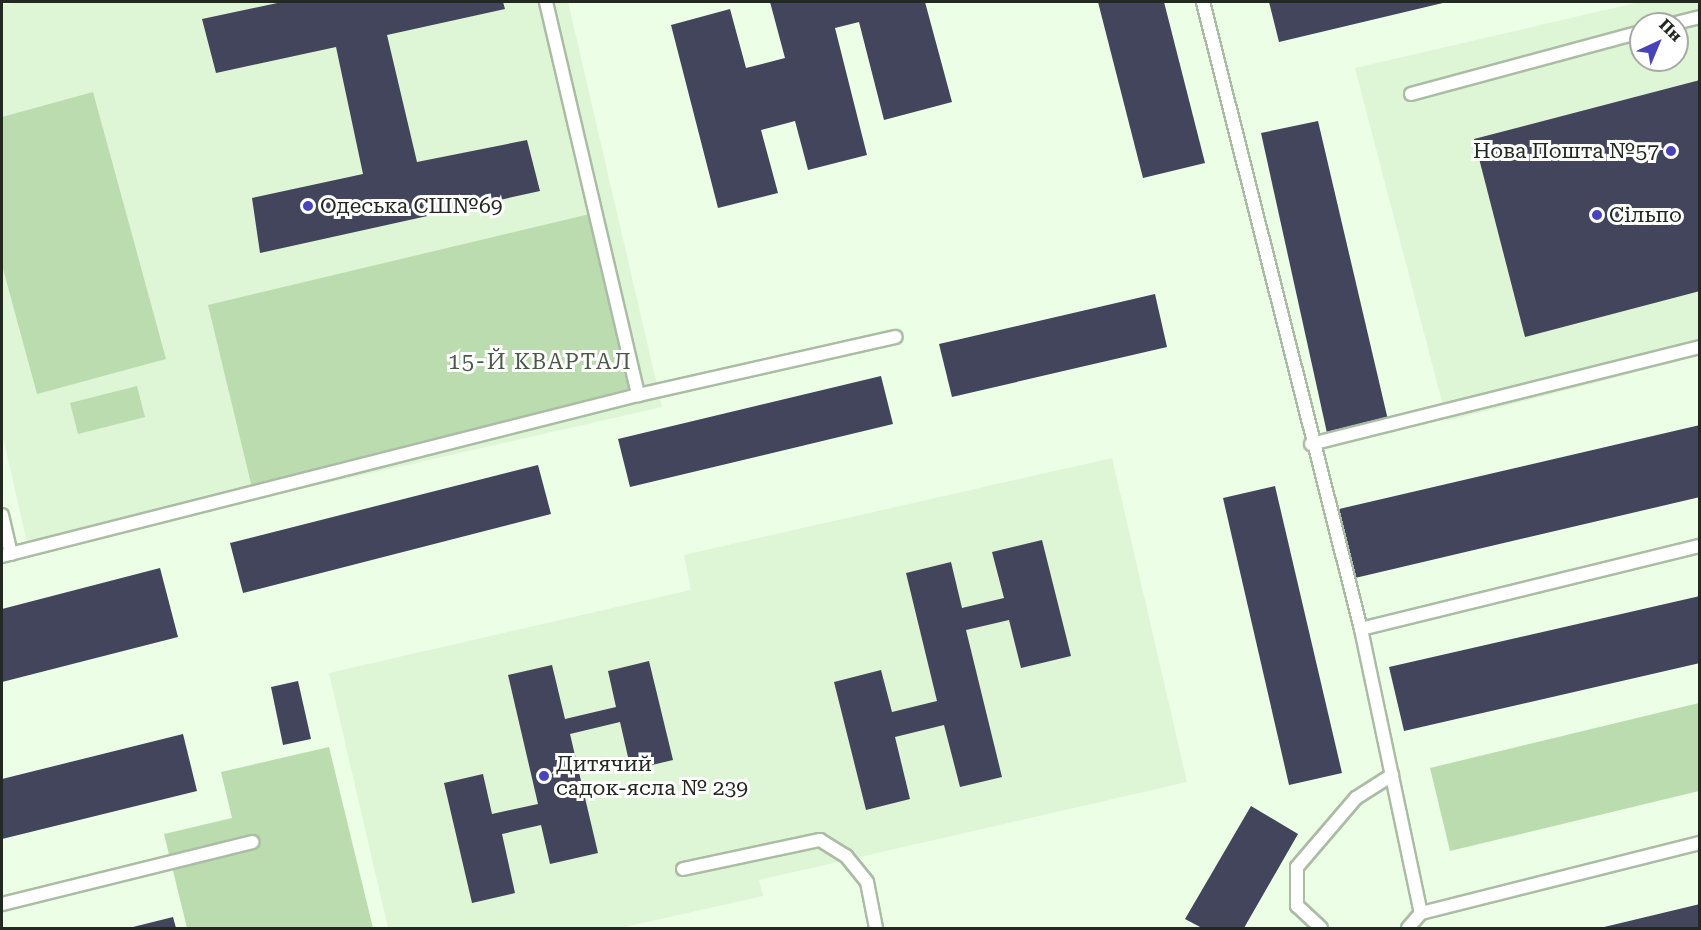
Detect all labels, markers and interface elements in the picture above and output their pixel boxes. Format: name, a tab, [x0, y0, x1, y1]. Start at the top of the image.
north arrow	[1629, 12, 1689, 72]
text: Пн	[1655, 15, 1686, 45]
place label: Нова Пошта №57	[1473, 138, 1659, 164]
marker: Нова Пошта №57	[1664, 144, 1678, 158]
place label: Одеська СШ№69	[320, 193, 502, 219]
marker: Одеська СШ№69	[301, 199, 315, 213]
place label: Сільпо	[1609, 202, 1682, 228]
marker: Сільпо	[1590, 208, 1604, 222]
district label: 15-Й КВАРТАЛ	[448, 349, 632, 375]
place label: Дитячий садок-ясла № 239	[556, 751, 748, 801]
marker: Дитячий садок-ясла № 239	[537, 769, 551, 783]

